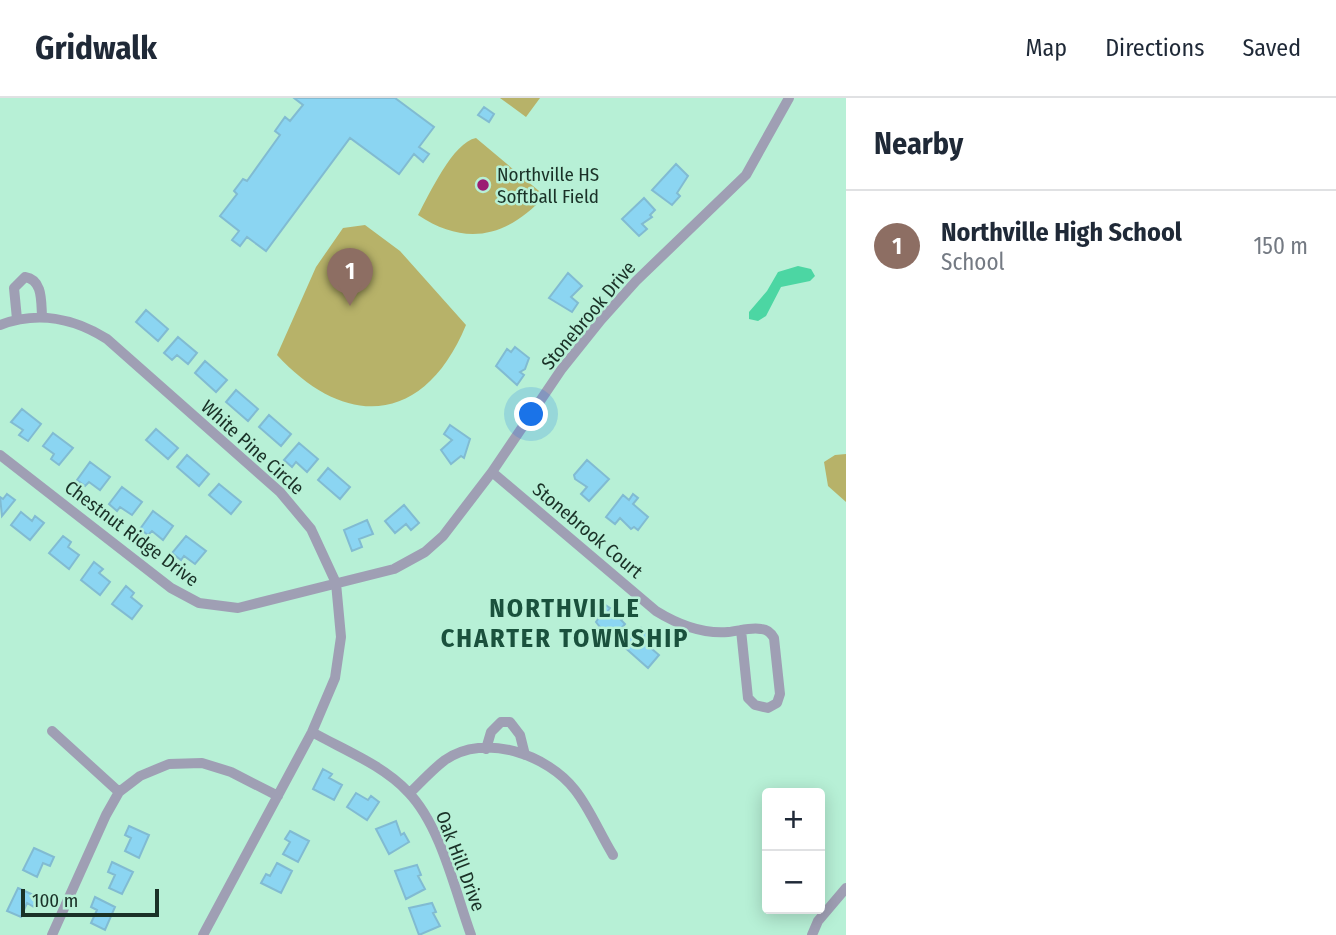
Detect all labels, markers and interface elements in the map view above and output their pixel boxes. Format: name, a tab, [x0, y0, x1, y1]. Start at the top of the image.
text: Gridwalk	[35, 28, 157, 68]
text: Map	[1026, 34, 1067, 62]
text: Directions	[1105, 34, 1204, 62]
text: Saved	[1242, 34, 1301, 62]
text: Nearby	[874, 126, 963, 162]
place label: Northville HS Softball Field	[497, 163, 599, 208]
marker: Northville HS Softball Field	[475, 177, 491, 193]
text: Northville High School	[941, 217, 1182, 248]
text: 1	[892, 232, 902, 260]
text: 150 m	[1253, 232, 1308, 260]
pin: 1	[327, 248, 373, 306]
text: School	[941, 248, 1005, 276]
street label: Stonebrook Drive	[536, 256, 640, 374]
street label: White Pine Circle	[197, 395, 309, 500]
your location	[514, 397, 548, 431]
street label: Chestnut Ridge Drive	[60, 476, 203, 591]
street label: Stonebrook Court	[528, 478, 648, 584]
district label: NORTHVILLE CHARTER TOWNSHIP	[441, 593, 689, 654]
map controls	[762, 788, 825, 914]
button: +	[762, 788, 825, 851]
street label: Oak Hill Drive	[431, 808, 490, 915]
button: −	[762, 851, 825, 914]
scale bar	[21, 886, 159, 918]
text: 100 m	[32, 889, 78, 912]

